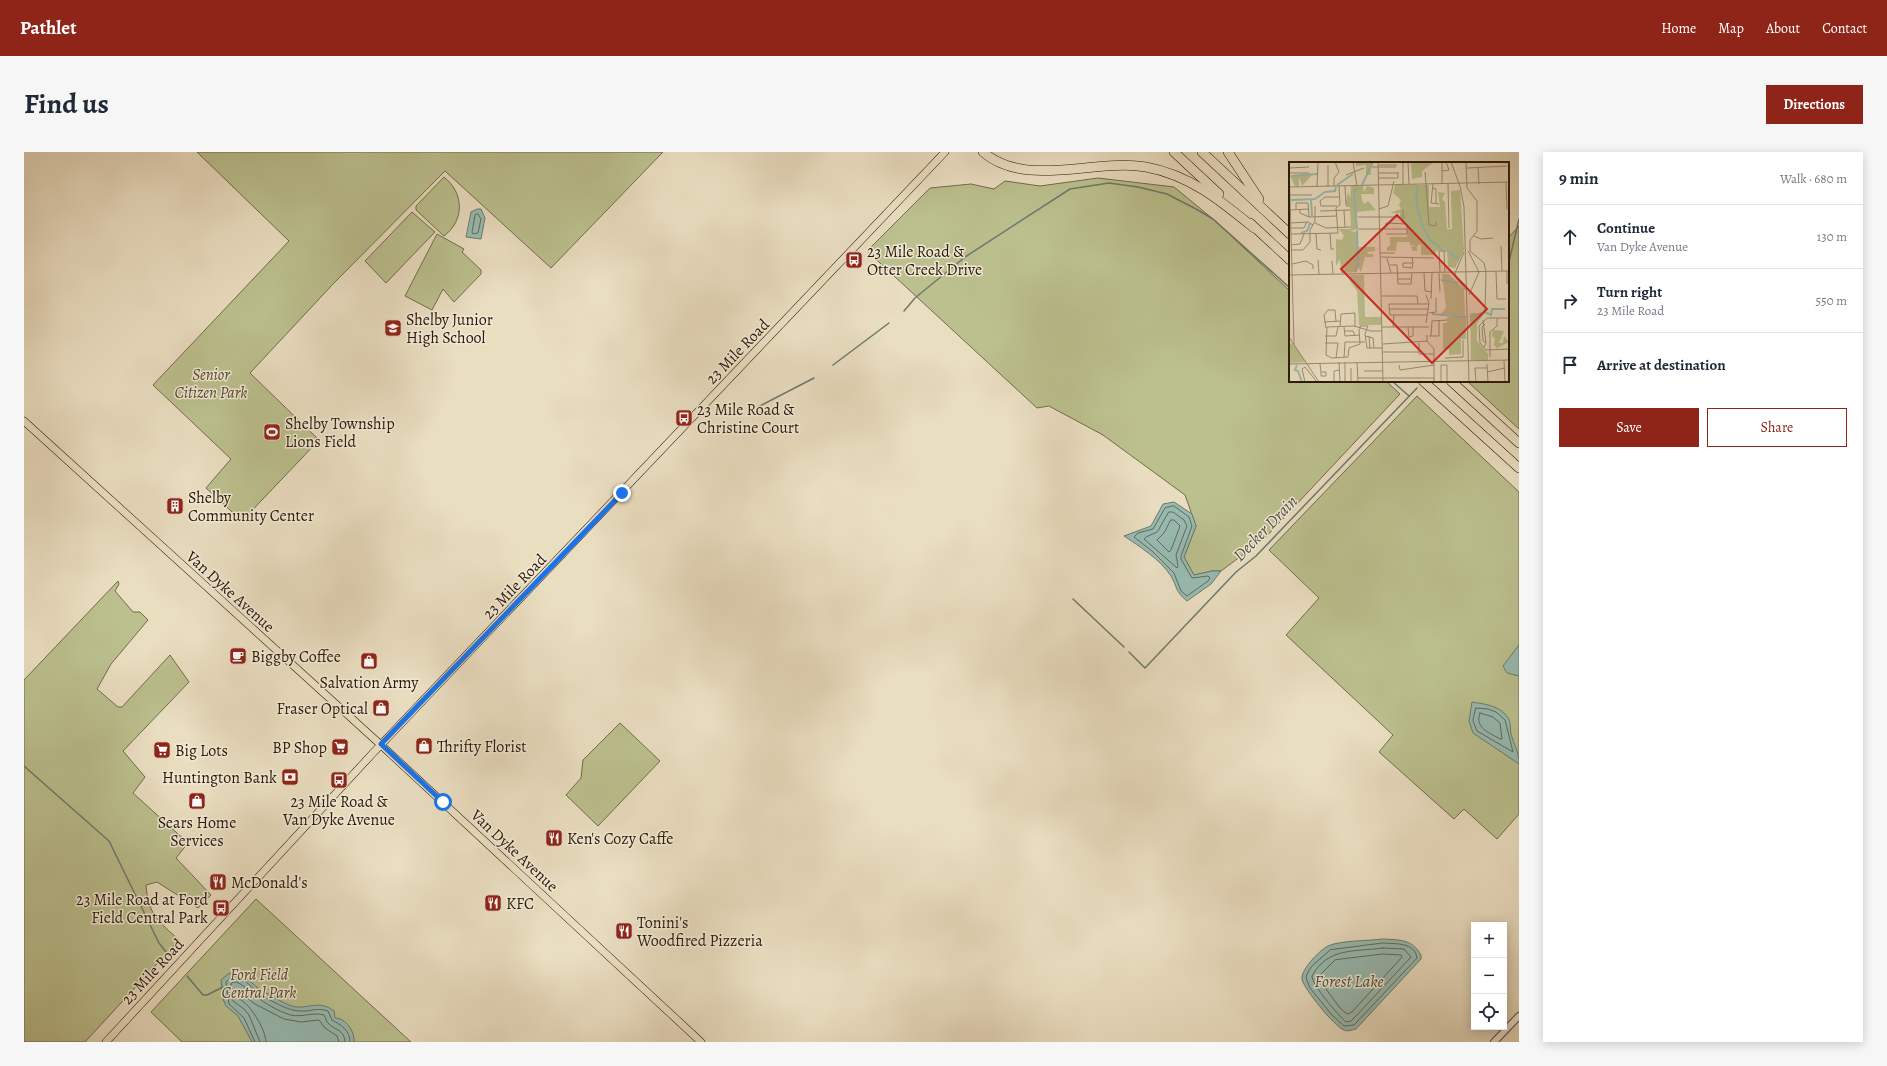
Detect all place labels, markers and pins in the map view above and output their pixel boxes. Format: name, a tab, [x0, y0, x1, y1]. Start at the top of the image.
place label: 23 Mile Road & Otter Creek Drive	[867, 241, 982, 281]
bus stop icon: 23 Mile Road & Otter Creek Drive	[844, 250, 864, 270]
place label: Shelby Junior High School	[406, 309, 493, 349]
school or university icon: Shelby Junior High School	[383, 318, 403, 338]
place label: 23 Mile Road & Christine Court	[697, 399, 799, 439]
bus stop icon: 23 Mile Road & Christine Court	[674, 408, 694, 428]
place label: Shelby Township Lions Field	[285, 413, 395, 453]
sports icon: Shelby Township Lions Field	[262, 422, 282, 442]
place label: Shelby Community Center	[188, 487, 314, 527]
building icon: Shelby Community Center	[165, 496, 185, 516]
cafe icon: Biggby Coffee	[228, 646, 248, 666]
place label: Biggby Coffee	[251, 646, 341, 668]
shop icon: Salvation Army	[359, 651, 379, 671]
place label: Salvation Army	[320, 672, 419, 694]
place label: Fraser Optical	[277, 698, 368, 720]
shop icon: Fraser Optical	[371, 698, 391, 718]
shop icon: Thrifty Florist	[414, 736, 434, 756]
place label: Thrifty Florist	[437, 736, 527, 758]
place label: BP Shop	[272, 737, 327, 759]
supermarket icon: BP Shop	[330, 737, 350, 757]
supermarket icon: Big Lots	[152, 740, 172, 760]
place label: Big Lots	[175, 740, 228, 762]
place label: Huntington Bank	[162, 767, 277, 789]
bank icon: Huntington Bank	[280, 767, 300, 787]
bus stop icon: 23 Mile Road & Van Dyke Avenue	[329, 770, 349, 790]
shop icon: Sears Home Services	[187, 791, 207, 811]
place label: 23 Mile Road & Van Dyke Avenue	[282, 791, 395, 831]
place label: Sears Home Services	[158, 812, 236, 852]
restaurant icon: Ken's Cozy Caffe	[544, 828, 564, 848]
place label: Ken's Cozy Caffe	[567, 828, 673, 850]
restaurant icon: McDonald's	[208, 872, 228, 892]
place label: McDonald's	[231, 872, 308, 894]
place label: 23 Mile Road at Ford Field Central Park	[76, 889, 208, 929]
restaurant icon: KFC	[483, 893, 503, 913]
place label: KFC	[506, 893, 534, 915]
bus stop icon: 23 Mile Road at Ford Field Central Park	[211, 898, 231, 918]
place label: Tonini's Woodfired Pizzeria	[636, 912, 763, 952]
restaurant icon: Tonini's Woodfired Pizzeria	[614, 921, 634, 941]

